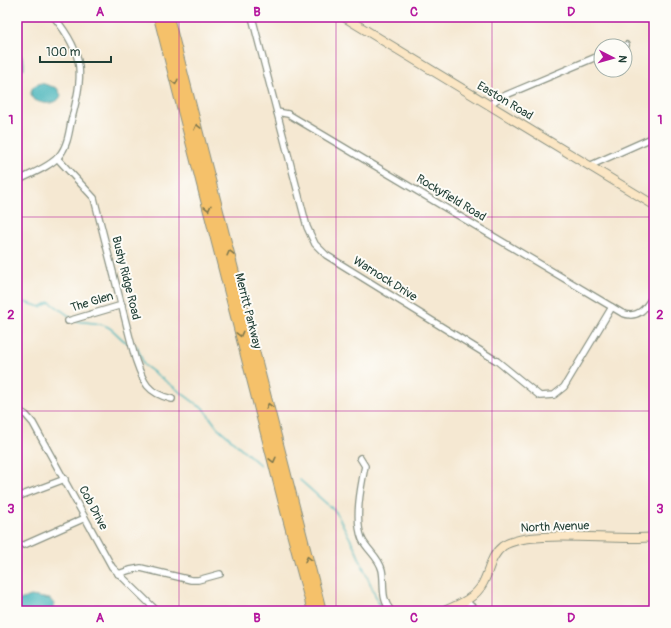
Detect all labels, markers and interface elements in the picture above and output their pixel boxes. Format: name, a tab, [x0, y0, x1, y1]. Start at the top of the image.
text: A	[96, 4, 105, 20]
text: B	[253, 4, 261, 20]
text: C	[410, 4, 418, 20]
text: D	[567, 4, 575, 20]
scale bar	[40, 38, 111, 64]
north arrow	[593, 38, 633, 78]
text: 100 m	[46, 45, 81, 60]
text: N	[616, 55, 629, 64]
one-way arrow	[170, 78, 179, 85]
street label: Easton Road	[474, 78, 536, 124]
text: 1	[8, 112, 14, 128]
text: 1	[657, 112, 663, 128]
one-way arrow	[194, 124, 202, 131]
street label: Rockyfield Road	[413, 171, 489, 225]
one-way arrow	[203, 205, 211, 211]
street label: Bushy Ridge Road	[108, 235, 144, 322]
one-way arrow	[226, 250, 235, 257]
street label: Warnock Drive	[350, 253, 420, 305]
street label: Merritt Parkway	[231, 272, 265, 350]
street label: The Glen	[69, 288, 115, 316]
text: 2	[7, 307, 15, 323]
text: 2	[656, 307, 664, 323]
one-way arrow	[235, 330, 244, 337]
one-way arrow	[266, 403, 274, 410]
one-way arrow	[268, 456, 276, 463]
street label: Cob Drive	[75, 483, 111, 533]
text: 3	[7, 501, 15, 517]
text: 3	[656, 501, 664, 517]
street label: North Avenue	[520, 518, 590, 536]
one-way arrow	[304, 556, 313, 563]
text: A	[96, 610, 105, 626]
text: B	[253, 610, 261, 626]
text: C	[410, 610, 418, 626]
text: D	[567, 610, 575, 626]

